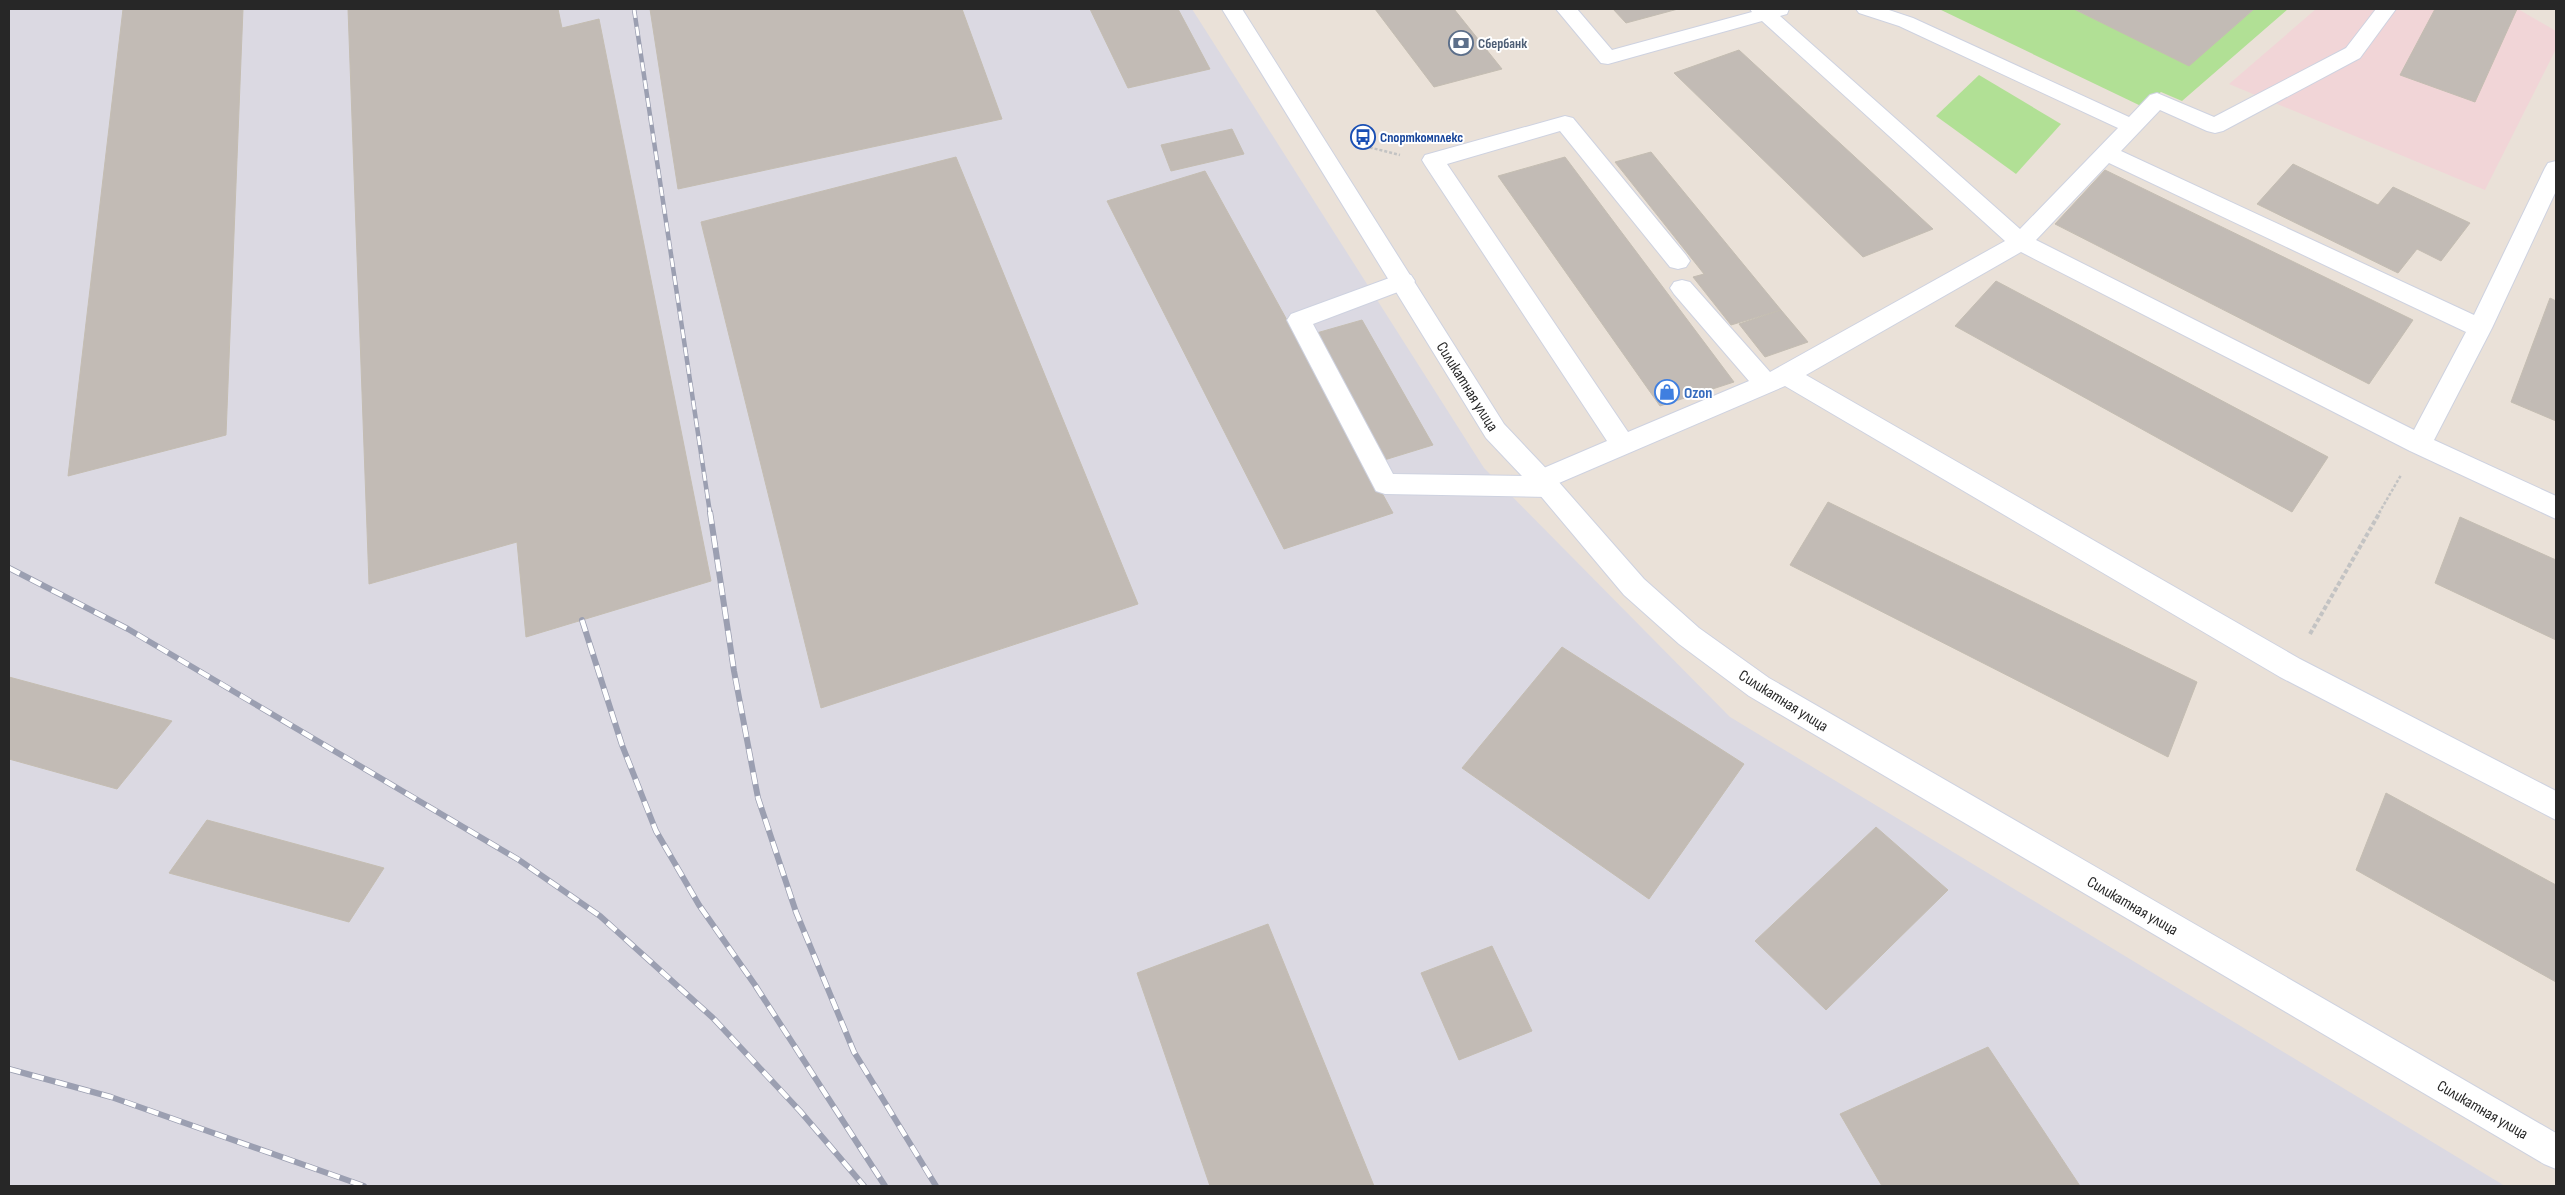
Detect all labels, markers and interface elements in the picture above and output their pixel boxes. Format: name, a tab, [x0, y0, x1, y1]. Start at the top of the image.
bank icon: Сбербанк	[1448, 30, 1474, 56]
place label: Сбербанк	[1478, 35, 1527, 52]
bus stop icon: Спорткомплекс	[1350, 124, 1376, 150]
place label: Спорткомплекс	[1380, 129, 1463, 146]
street label: Силикатная улица	[1432, 339, 1502, 435]
shop icon: Ozon	[1654, 379, 1680, 405]
place label: Ozon	[1684, 384, 1712, 403]
street label: Силикатная улица	[1735, 666, 1831, 736]
street label: Силикатная улица	[2083, 873, 2181, 940]
street label: Силикатная улица	[2433, 1077, 2531, 1144]

